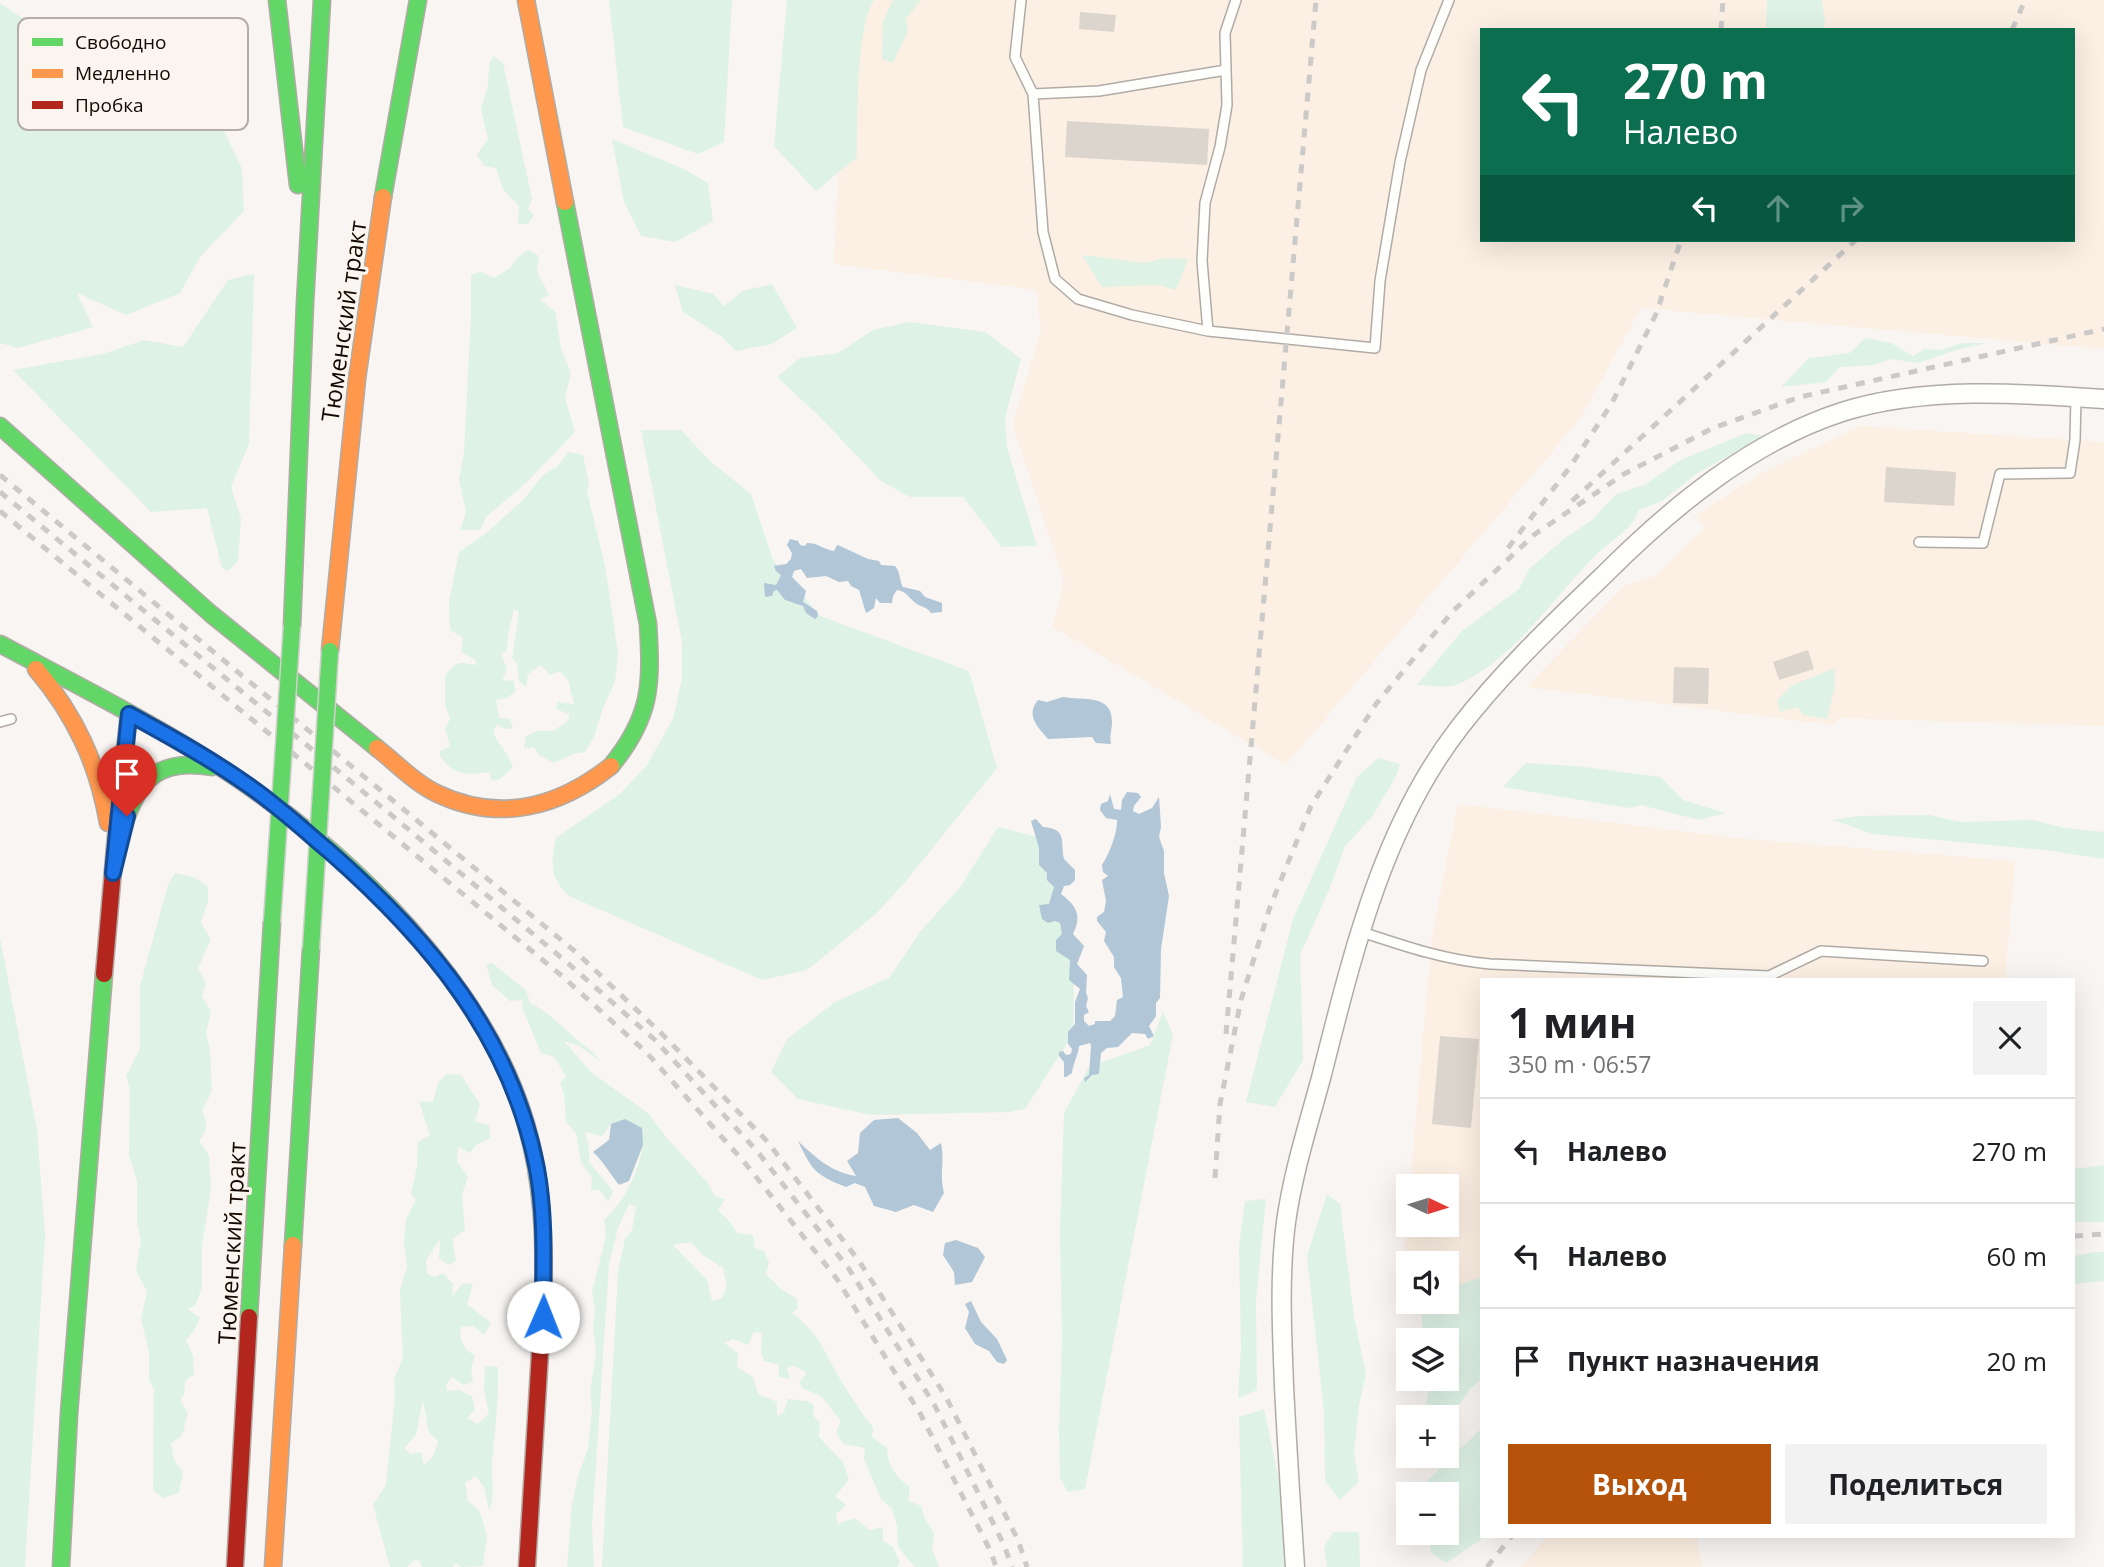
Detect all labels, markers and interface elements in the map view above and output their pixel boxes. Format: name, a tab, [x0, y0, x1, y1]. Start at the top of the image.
legend	[18, 18, 248, 130]
text: Свободно	[75, 29, 166, 55]
text: 270 m	[1623, 47, 1768, 113]
icon: left	[1508, 56, 1599, 147]
text: Медленно	[75, 60, 171, 86]
text: Пробка	[75, 92, 144, 118]
text: Налево	[1623, 110, 1738, 153]
icon: left	[1686, 189, 1724, 227]
icon: ahead	[1759, 189, 1797, 227]
icon: right	[1832, 189, 1870, 227]
street label: Тюменский тракт	[313, 218, 373, 424]
pin	[97, 744, 157, 816]
icon: arrive	[108, 755, 146, 793]
text: 1 мин	[1508, 993, 1636, 1050]
button: close	[1973, 1001, 2047, 1075]
text: 350 m · 06:57	[1508, 1048, 1651, 1080]
icon: left	[1508, 1132, 1546, 1170]
text: Налево	[1567, 1133, 1667, 1169]
text: 270 m	[1972, 1133, 2047, 1169]
street label: Тюменский тракт	[209, 1141, 253, 1345]
north arrow	[1396, 1174, 1460, 1237]
map controls	[1396, 1174, 1459, 1545]
icon: left	[1508, 1237, 1546, 1275]
text: Налево	[1567, 1238, 1667, 1274]
text: 60 m	[1986, 1238, 2047, 1274]
button: sound	[1396, 1251, 1459, 1314]
position arrow	[506, 1280, 580, 1354]
button: layers	[1396, 1328, 1459, 1391]
icon: arrive	[1508, 1342, 1546, 1380]
text: Пункт назначения	[1567, 1343, 1820, 1379]
text: 20 m	[1986, 1343, 2047, 1379]
button: +	[1396, 1405, 1459, 1468]
button: Выход	[1508, 1444, 1771, 1524]
button: Поделиться	[1785, 1444, 2047, 1524]
button: −	[1396, 1482, 1459, 1545]

